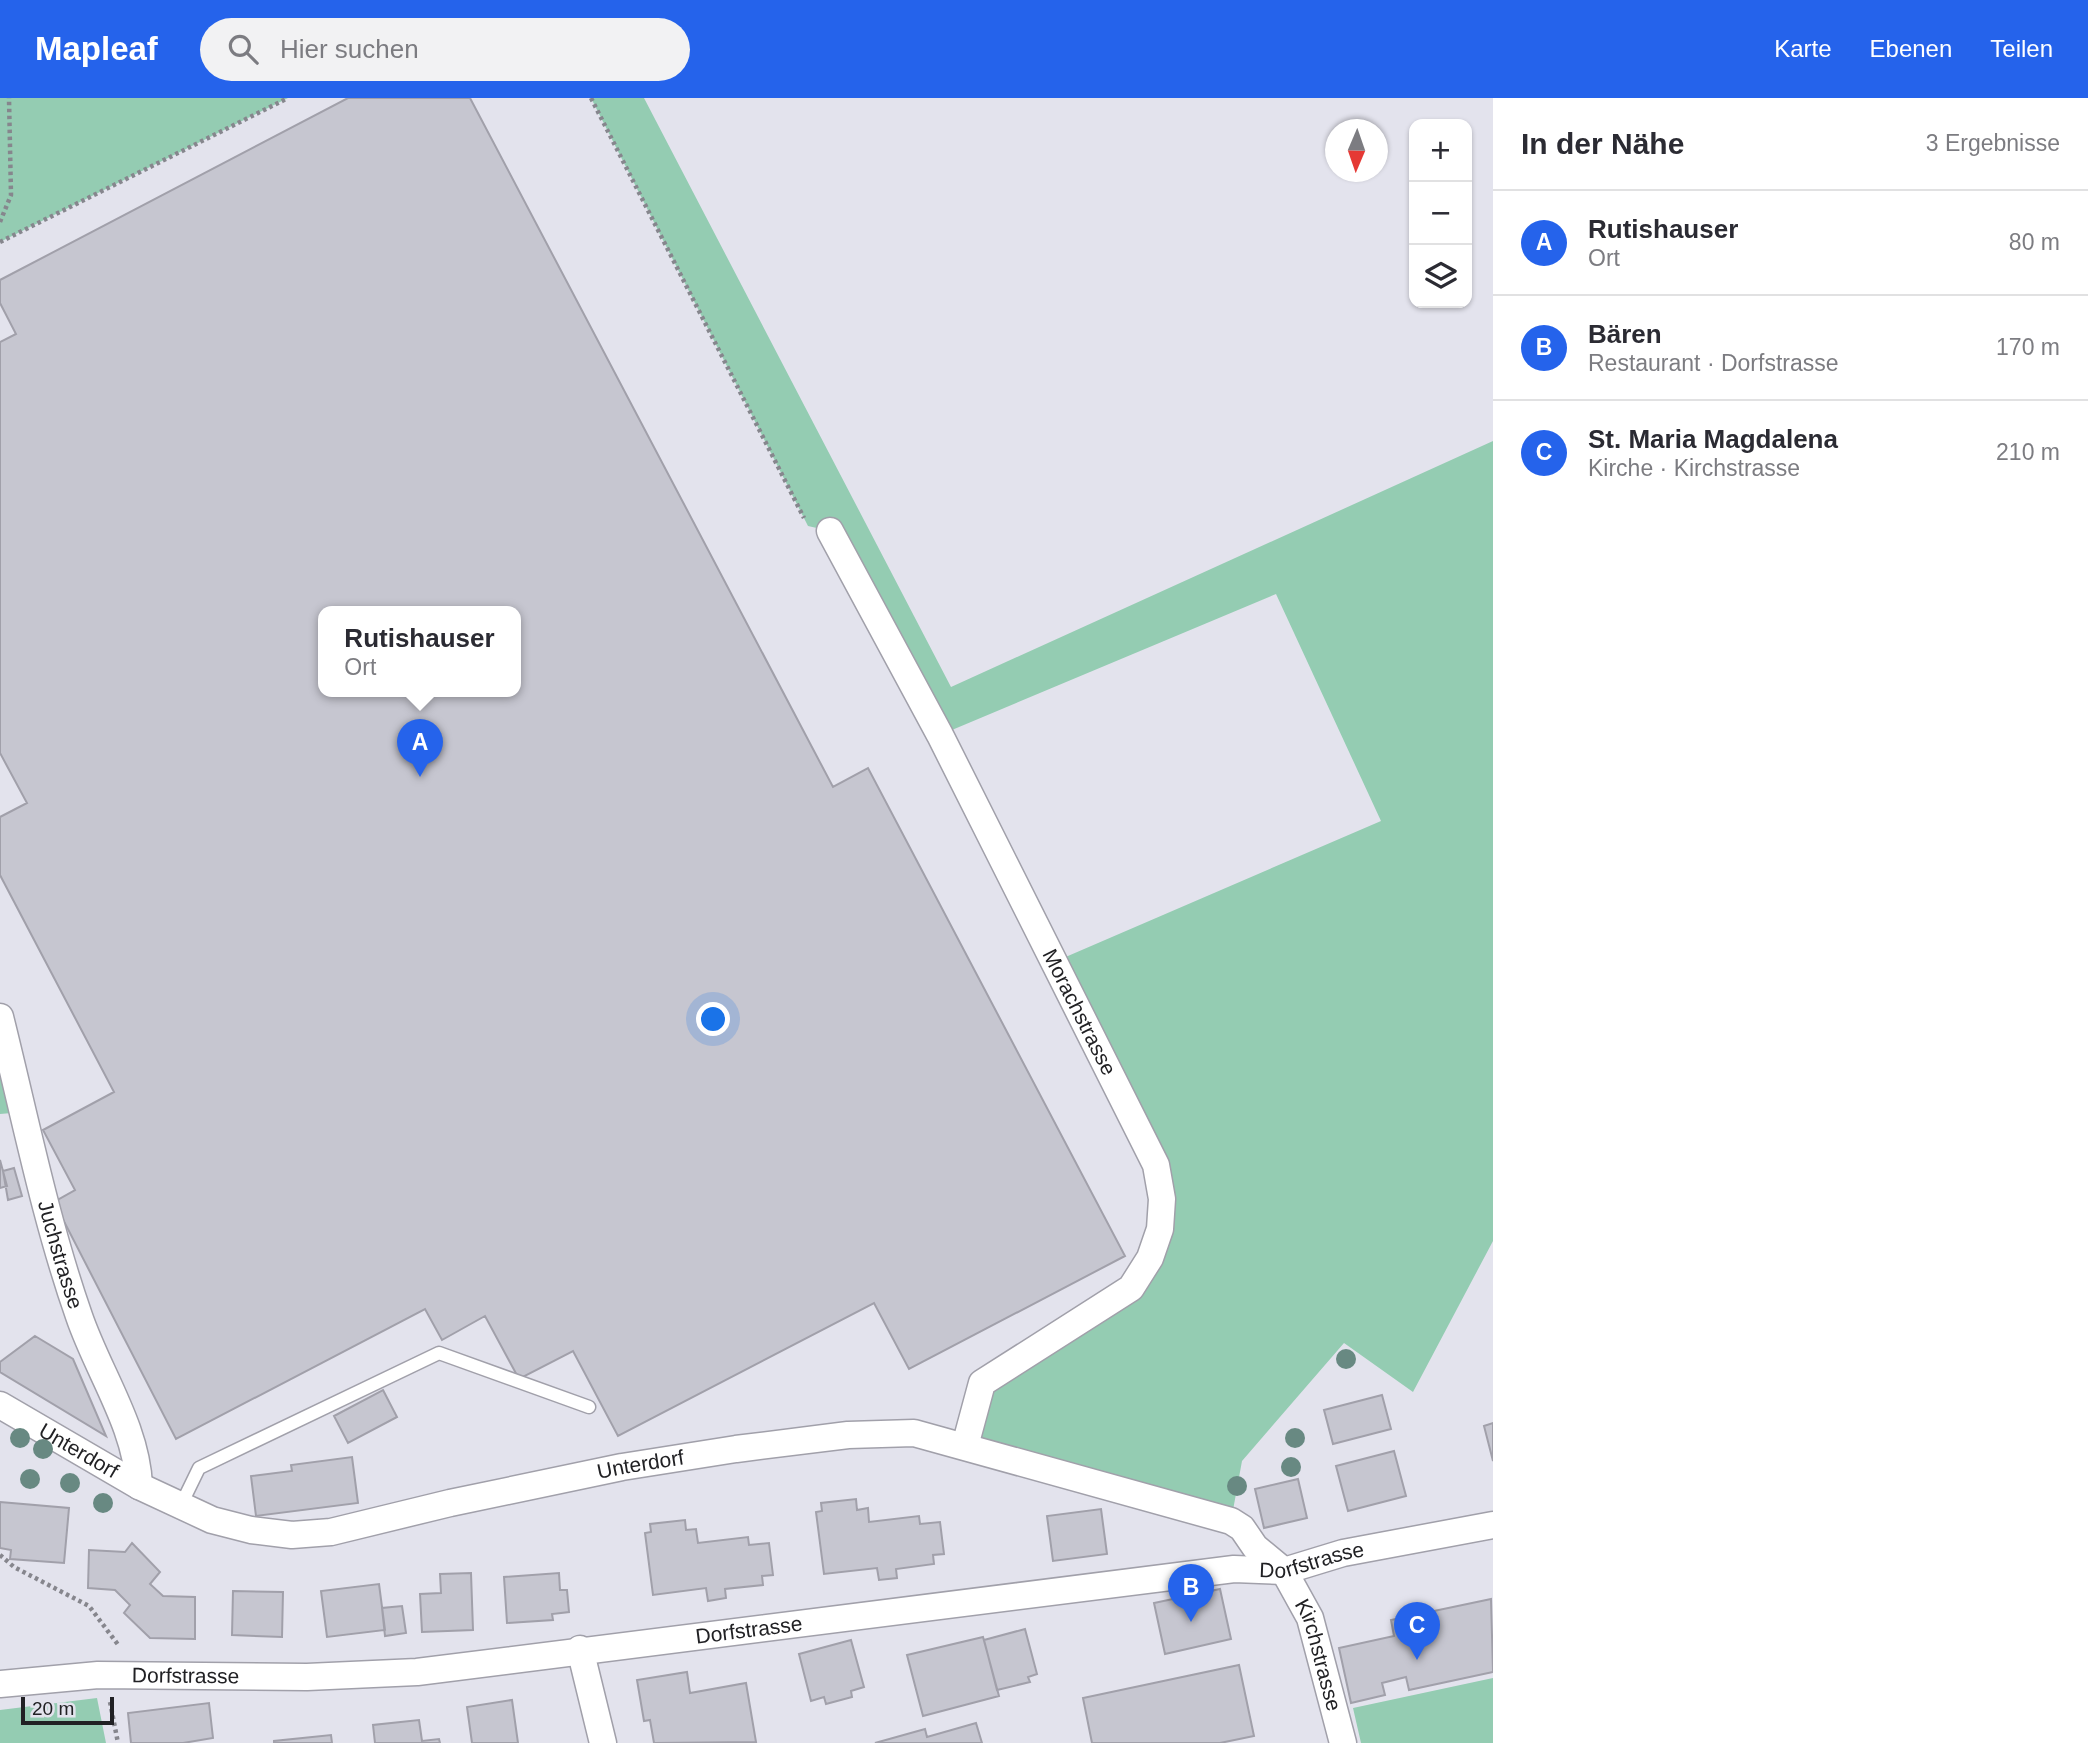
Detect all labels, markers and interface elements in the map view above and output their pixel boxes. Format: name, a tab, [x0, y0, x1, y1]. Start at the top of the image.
search box	[200, 18, 690, 81]
text: Mapleaf	[35, 30, 158, 67]
icon: search	[224, 30, 262, 68]
text: Hier suchen	[280, 34, 419, 64]
text: Karte	[1774, 35, 1832, 62]
text: Ebenen	[1870, 35, 1952, 62]
text: Teilen	[1990, 35, 2053, 62]
north arrow	[1325, 119, 1388, 182]
map controls	[1409, 119, 1472, 308]
button: +	[1409, 119, 1472, 182]
text: In der Nähe	[1521, 127, 1684, 160]
text: 3 Ergebnisse	[1926, 130, 2060, 156]
button: −	[1409, 182, 1472, 245]
text: Rutishauser	[1588, 214, 1738, 244]
text: A	[1536, 229, 1552, 255]
text: 80 m	[2009, 229, 2060, 255]
button: layers	[1409, 245, 1472, 308]
text: Ort	[1588, 245, 1620, 271]
text: Bären	[1588, 319, 1662, 349]
text: B	[1536, 334, 1552, 360]
text: 170 m	[1996, 334, 2060, 360]
text: Restaurant · Dorfstrasse	[1588, 350, 1839, 376]
text: St. Maria Magdalena	[1588, 424, 1838, 454]
text: C	[1536, 439, 1552, 465]
text: 210 m	[1996, 439, 2060, 465]
text: Kirche · Kirchstrasse	[1588, 455, 1800, 481]
popup	[318, 606, 521, 697]
text: Rutishauser	[344, 623, 495, 653]
text: Ort	[344, 654, 376, 680]
pin: A	[397, 719, 443, 777]
street label: Morachstrasse	[1039, 945, 1121, 1079]
your location	[696, 1002, 730, 1036]
street label: Juchstrasse	[34, 1198, 88, 1312]
street label: Unterdorf	[35, 1418, 123, 1482]
street label: Unterdorf	[595, 1445, 686, 1483]
street label: Dorfstrasse	[1259, 1537, 1366, 1582]
pin: B	[1168, 1564, 1214, 1622]
street label: Kirchstrasse	[1291, 1595, 1346, 1713]
pin: C	[1394, 1602, 1440, 1660]
street label: Dorfstrasse	[694, 1612, 804, 1648]
street label: Dorfstrasse	[132, 1663, 239, 1687]
scale bar	[21, 1694, 114, 1726]
text: 20 m	[32, 1698, 74, 1719]

